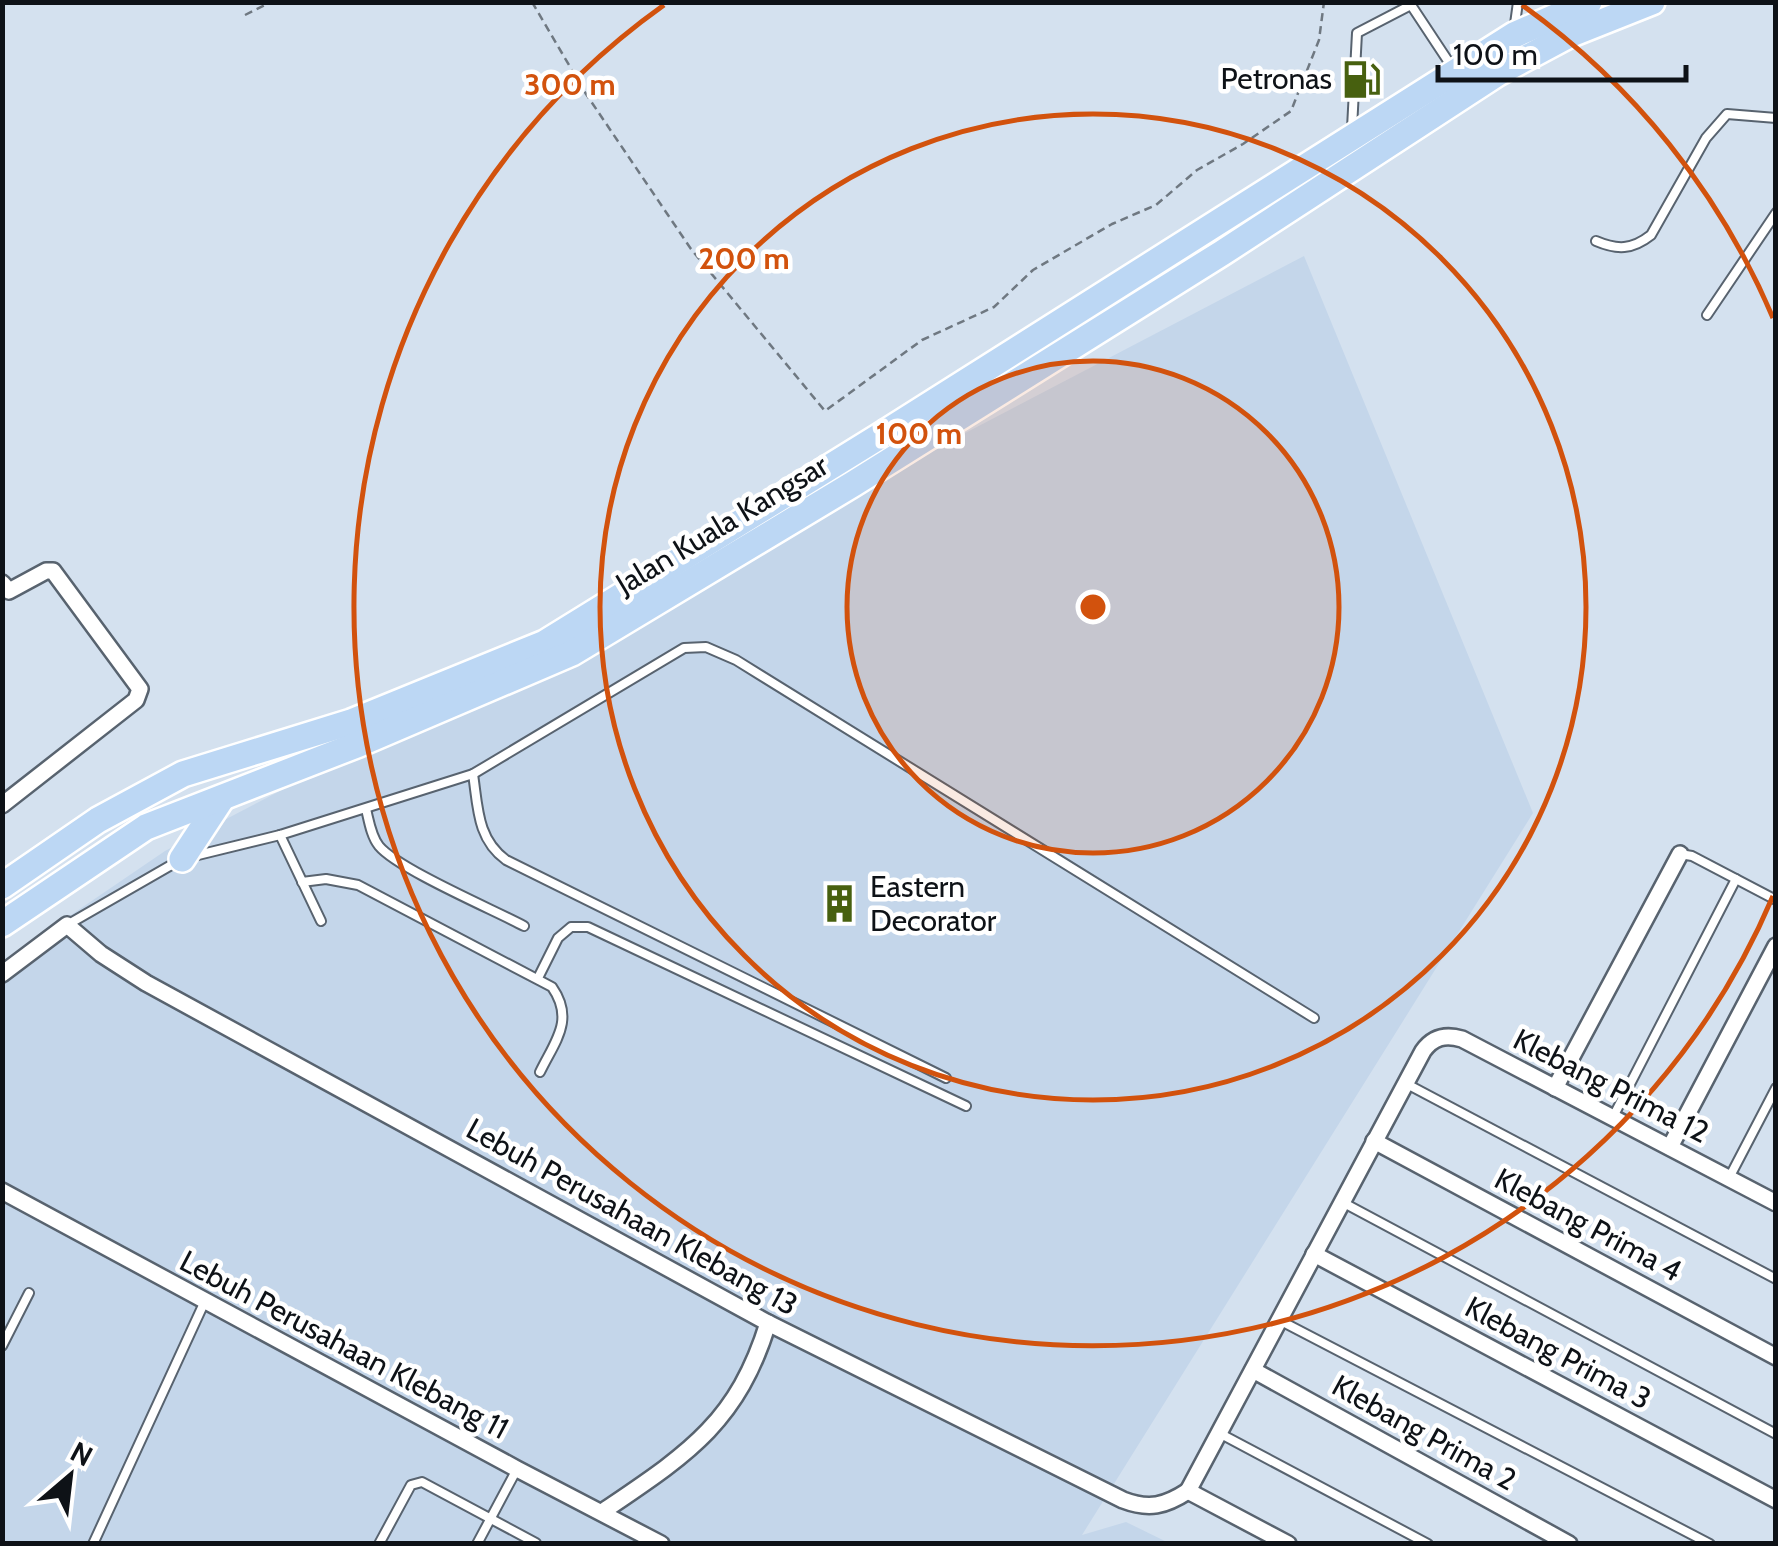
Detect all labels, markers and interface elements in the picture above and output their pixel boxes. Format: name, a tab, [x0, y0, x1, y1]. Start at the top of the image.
scale bar	[1438, 20, 1686, 82]
text: 100 m	[1453, 36, 1538, 73]
fuel station icon: Petronas	[1341, 58, 1383, 100]
place label: Petronas	[1221, 60, 1332, 97]
text: 300 m	[524, 66, 616, 103]
text: 200 m	[698, 240, 790, 277]
text: 100 m	[876, 415, 962, 452]
street label: Jalan Kuala Kangsar	[608, 446, 835, 603]
centre of rings	[1075, 589, 1111, 625]
place label: Eastern Decorator	[870, 868, 997, 939]
building icon: Eastern Decorator	[819, 883, 861, 925]
street label: Klebang Prima 12	[1507, 1020, 1715, 1151]
street label: Lebuh Perusahaan Klebang 13	[460, 1110, 804, 1323]
street label: Klebang Prima 4	[1488, 1160, 1688, 1289]
street label: Lebuh Perusahaan Klebang 11	[174, 1242, 515, 1447]
street label: Klebang Prima 3	[1459, 1288, 1658, 1417]
street label: Klebang Prima 2	[1326, 1367, 1523, 1498]
north arrow	[20, 1426, 120, 1526]
text: N	[65, 1434, 98, 1474]

